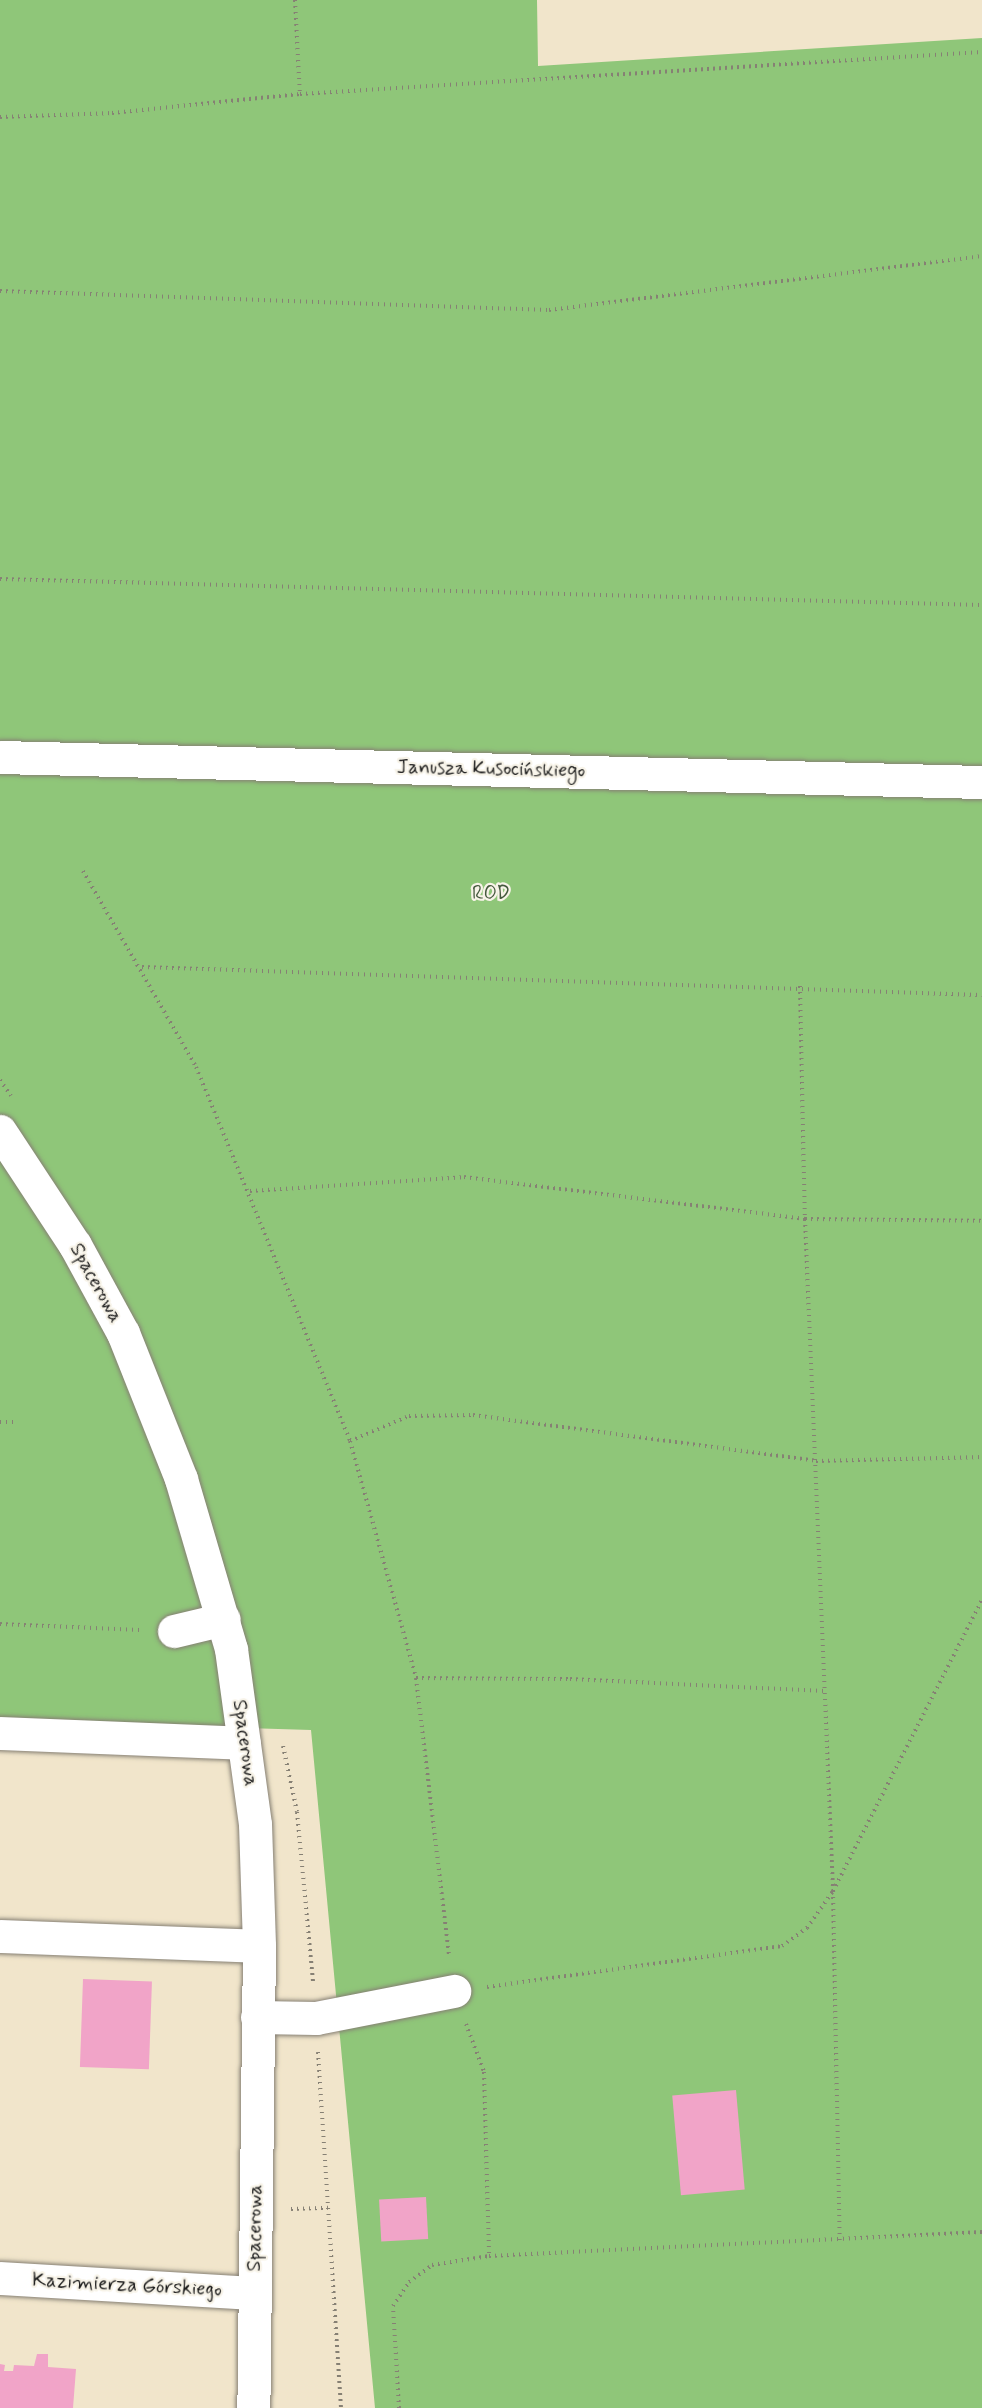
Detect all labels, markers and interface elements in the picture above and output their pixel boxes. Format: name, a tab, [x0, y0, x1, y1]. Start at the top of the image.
street label: Janusza Kusocińskiego	[396, 755, 586, 783]
park label: ROD	[472, 881, 510, 905]
street label: Spacerowa	[64, 1239, 128, 1327]
street label: Spacerowa	[227, 1698, 263, 1788]
street label: Spacerowa	[242, 2184, 268, 2272]
street label: Kazimierza Górskiego	[32, 2268, 222, 2302]

